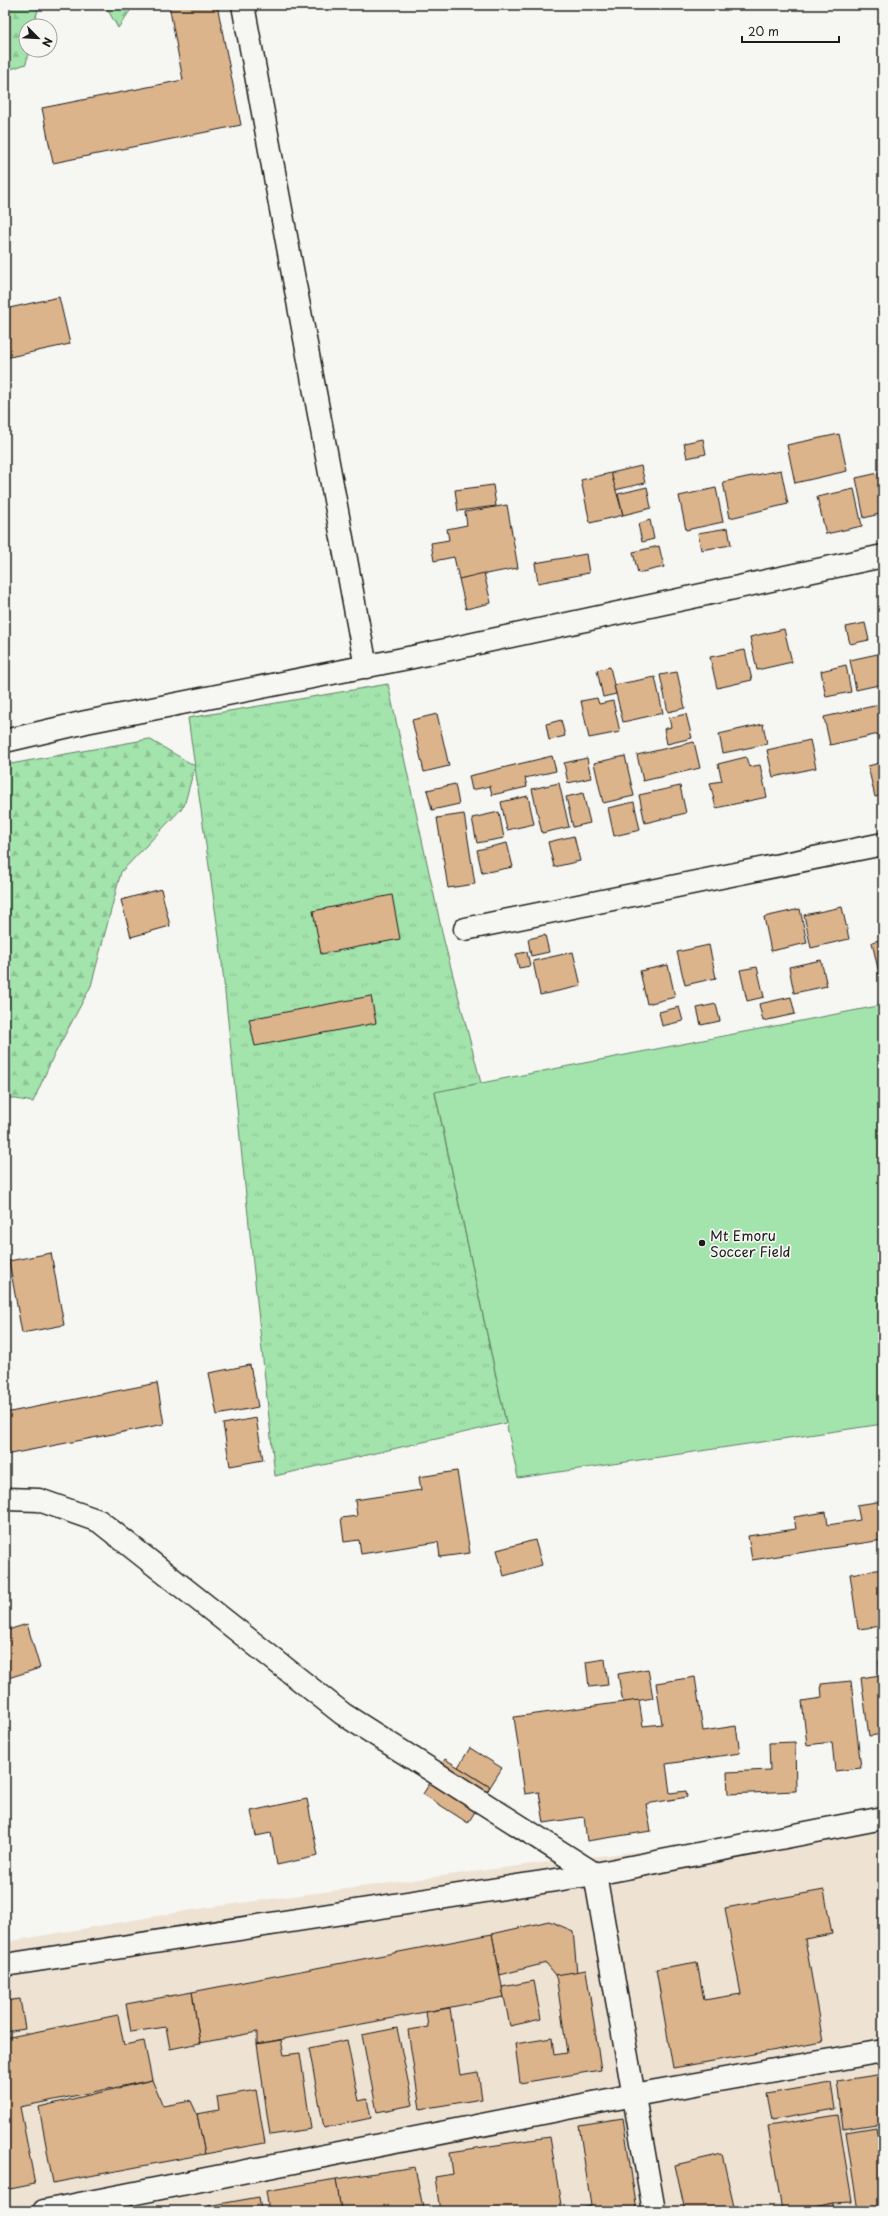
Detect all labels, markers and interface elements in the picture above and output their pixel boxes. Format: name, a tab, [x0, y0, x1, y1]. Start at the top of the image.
north arrow	[18, 18, 58, 58]
scale bar	[742, 18, 839, 44]
text: 20 m	[748, 22, 779, 40]
text: N	[38, 35, 57, 50]
place label: Mt Emoru Soccer Field	[710, 1225, 791, 1262]
marker: Mt Emoru Soccer Field	[697, 1238, 707, 1248]

